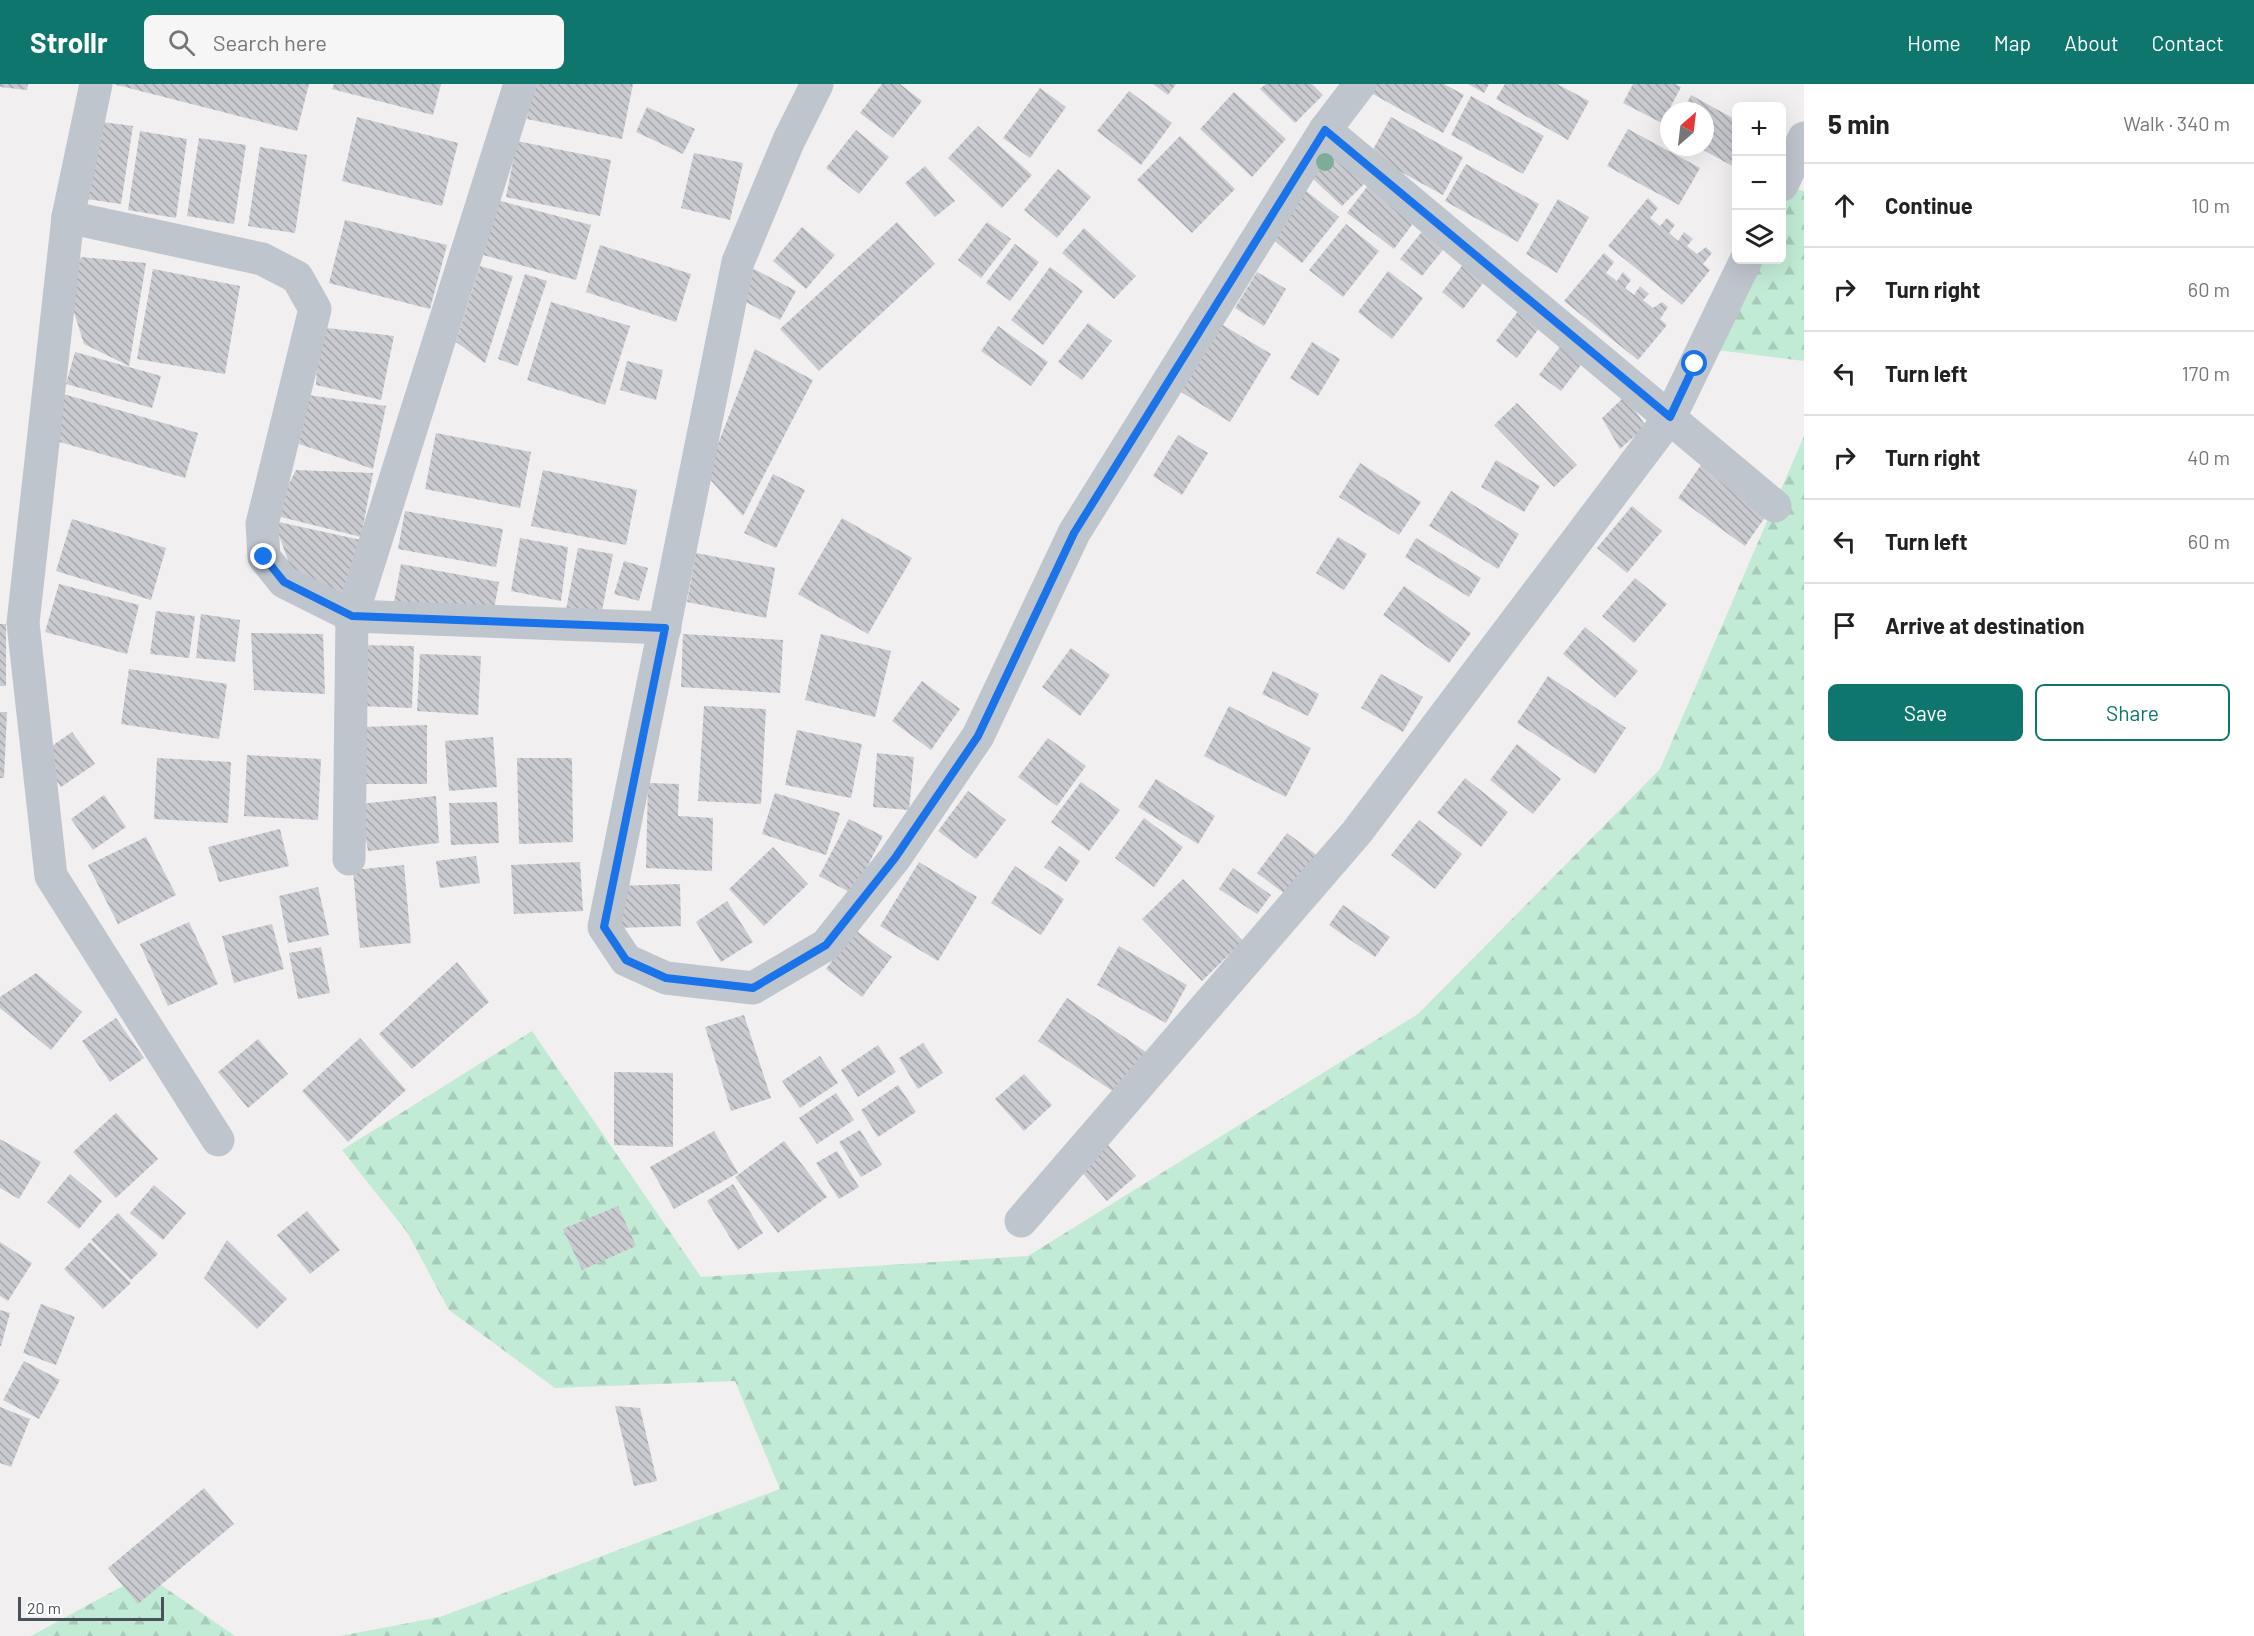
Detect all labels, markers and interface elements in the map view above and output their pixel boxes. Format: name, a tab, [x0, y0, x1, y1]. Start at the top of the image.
search box	[144, 15, 564, 69]
text: Strollr	[30, 25, 108, 59]
icon: search	[165, 26, 198, 59]
text: Search here	[213, 29, 327, 55]
text: Home	[1907, 30, 1961, 55]
text: Map	[1994, 30, 2031, 55]
text: About	[2064, 30, 2119, 55]
text: Contact	[2152, 30, 2224, 55]
north arrow	[1660, 102, 1714, 156]
map controls	[1732, 102, 1786, 264]
button: +	[1732, 102, 1786, 156]
text: 5 min	[1828, 108, 1890, 139]
text: Walk · 340 m	[2123, 111, 2230, 135]
button: −	[1732, 156, 1786, 210]
icon: ahead	[1828, 189, 1861, 222]
text: Continue	[1885, 192, 1973, 218]
text: 10 m	[2191, 193, 2230, 217]
button: layers	[1732, 210, 1786, 264]
icon: right	[1828, 273, 1861, 306]
text: Turn right	[1885, 276, 1980, 302]
text: 60 m	[2188, 277, 2230, 301]
route start	[1681, 350, 1707, 376]
icon: left	[1828, 357, 1861, 390]
text: Turn left	[1885, 360, 1968, 386]
text: 170 m	[2182, 361, 2230, 385]
icon: right	[1828, 441, 1861, 474]
text: Turn right	[1885, 444, 1980, 470]
text: 40 m	[2187, 445, 2230, 469]
icon: left	[1828, 525, 1861, 558]
text: Turn left	[1885, 528, 1968, 554]
text: 60 m	[2188, 529, 2230, 553]
route end	[250, 543, 276, 569]
icon: arrive	[1828, 609, 1861, 642]
text: Arrive at destination	[1885, 612, 2084, 638]
button: Save	[1828, 684, 2023, 741]
button: Share	[2035, 684, 2230, 741]
scale bar	[18, 1594, 164, 1622]
text: 20 m	[27, 1598, 61, 1617]

